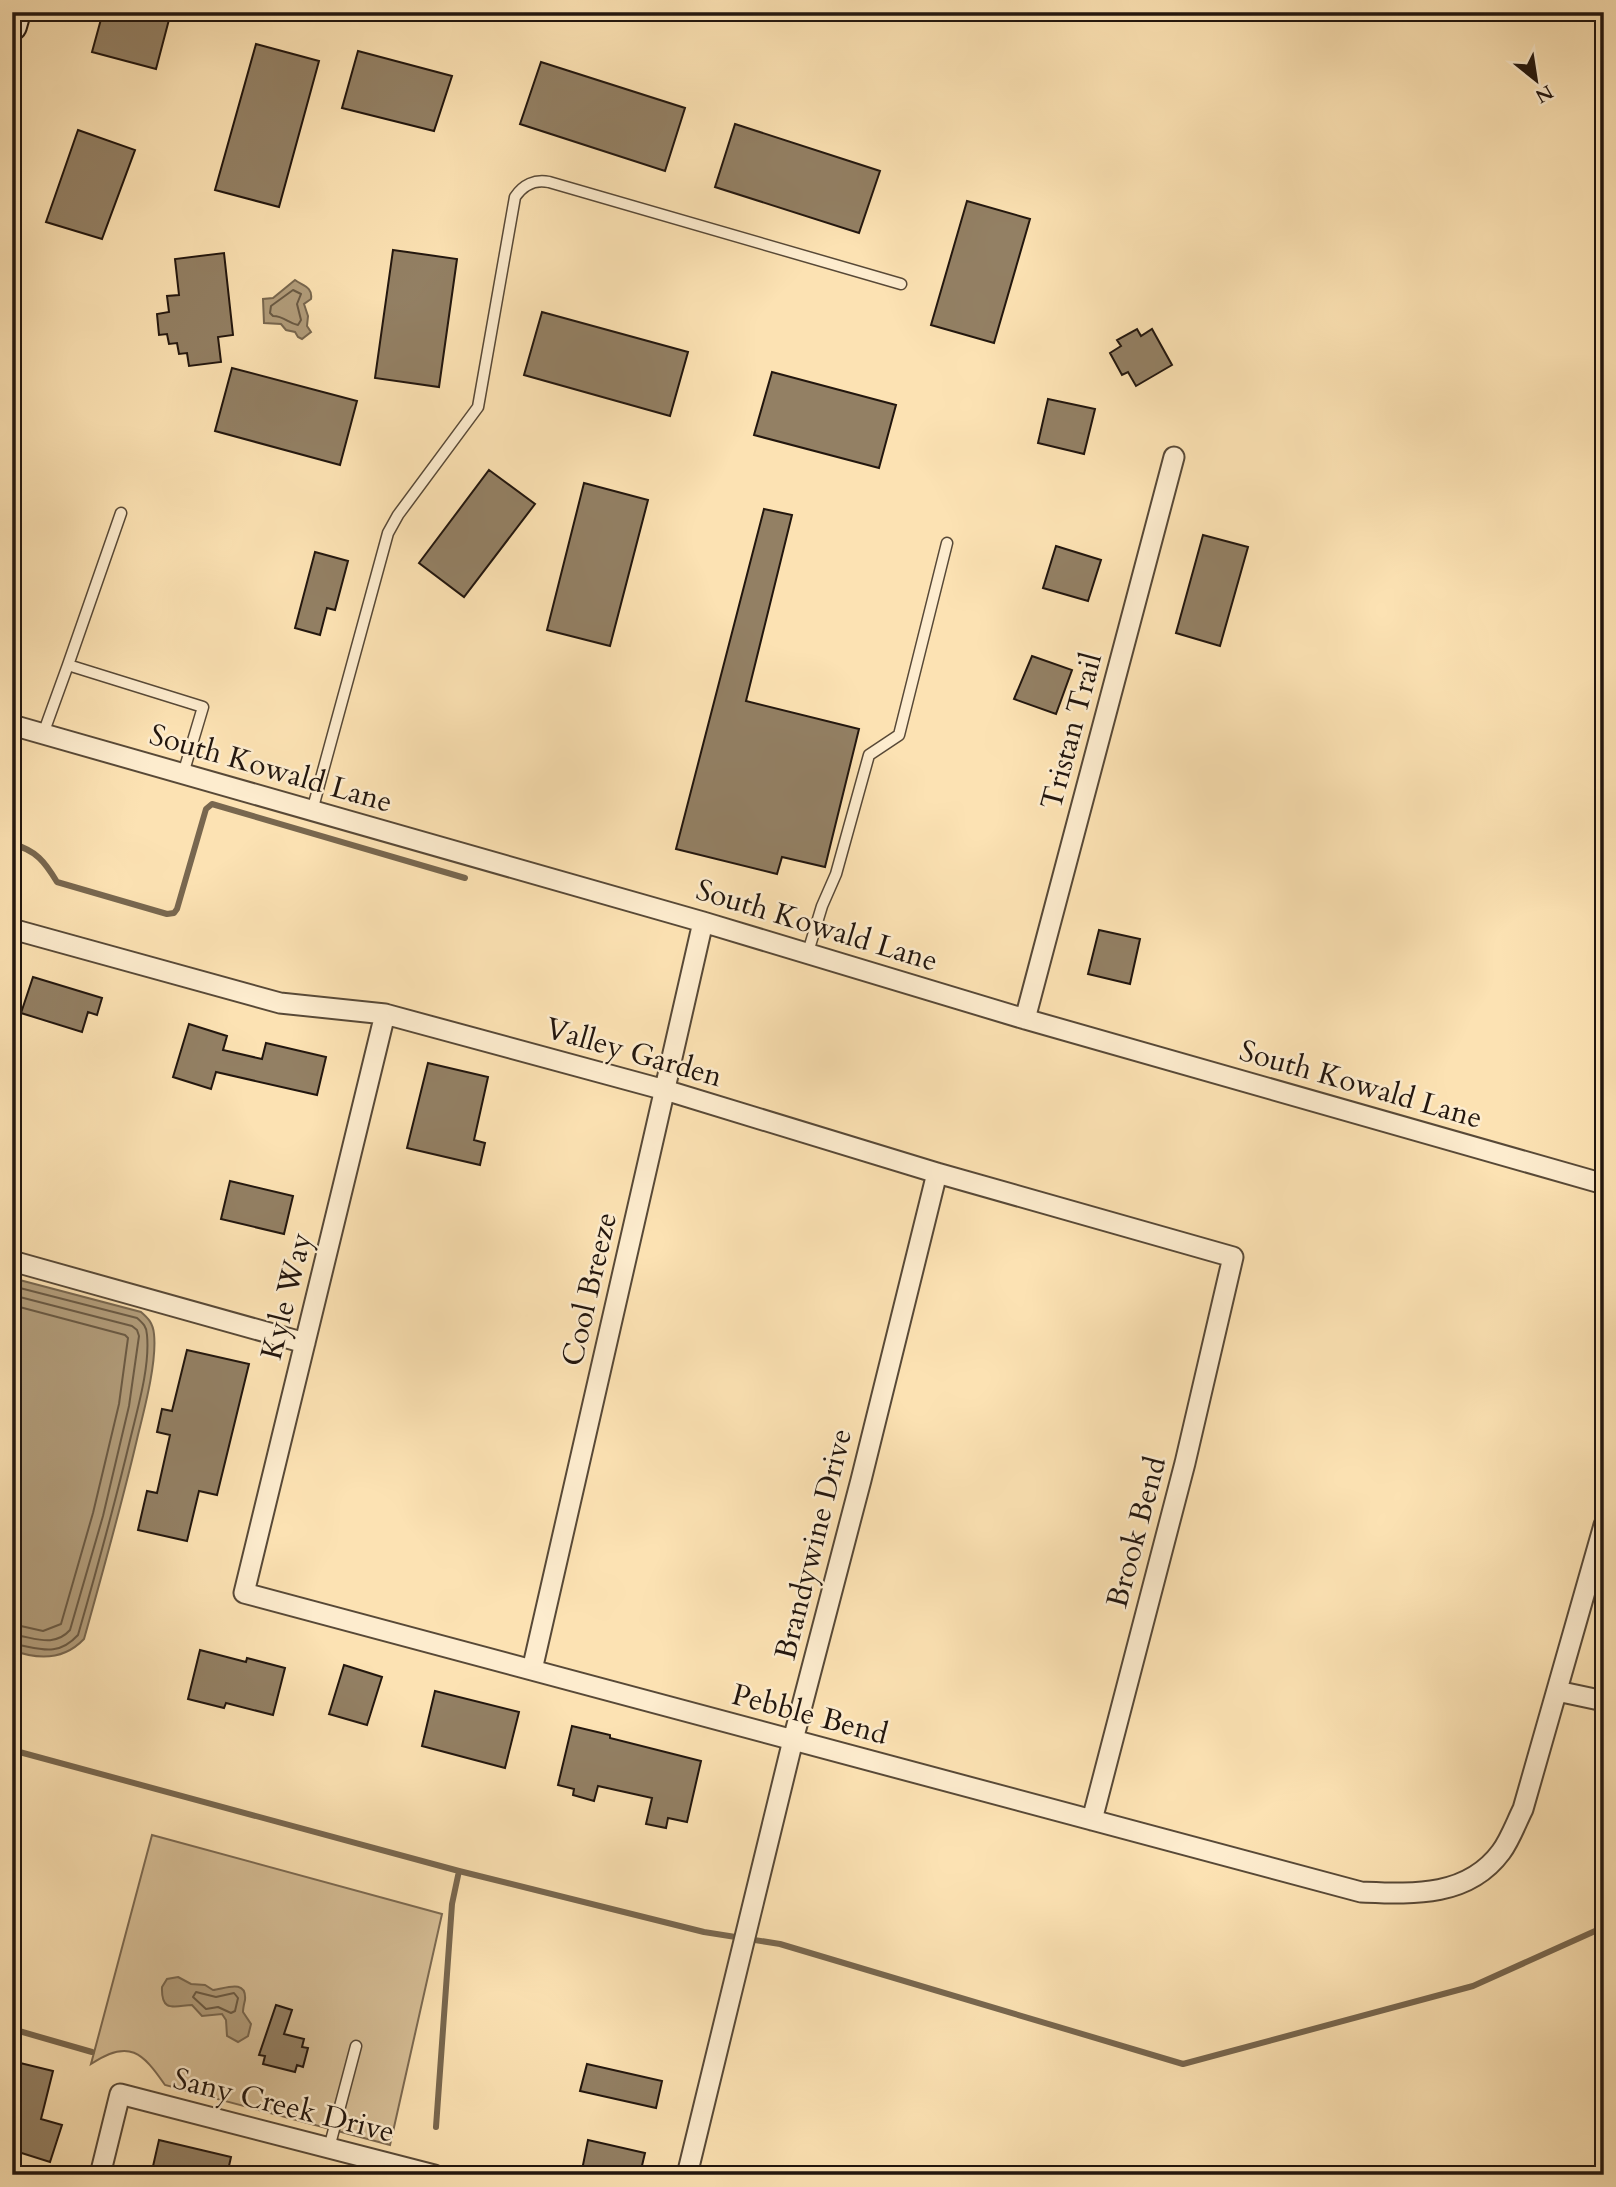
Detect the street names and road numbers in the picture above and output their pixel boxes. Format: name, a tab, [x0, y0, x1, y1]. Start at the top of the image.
street label: Tristan Trail	[1031, 648, 1112, 814]
street label: South Kowald Lane	[145, 714, 397, 823]
street label: South Kowald Lane	[691, 869, 943, 982]
street label: Valley Garden	[541, 1008, 727, 1097]
street label: South Kowald Lane	[1235, 1030, 1487, 1139]
street label: Cool Breeze	[552, 1208, 627, 1370]
street label: Kyle Way	[251, 1228, 322, 1364]
street label: Brandywine Drive	[765, 1424, 862, 1664]
street label: Brook Bend	[1097, 1452, 1176, 1612]
street label: Pebble Bend	[727, 1674, 892, 1755]
street label: Sany Creek Drive	[169, 2058, 399, 2153]

